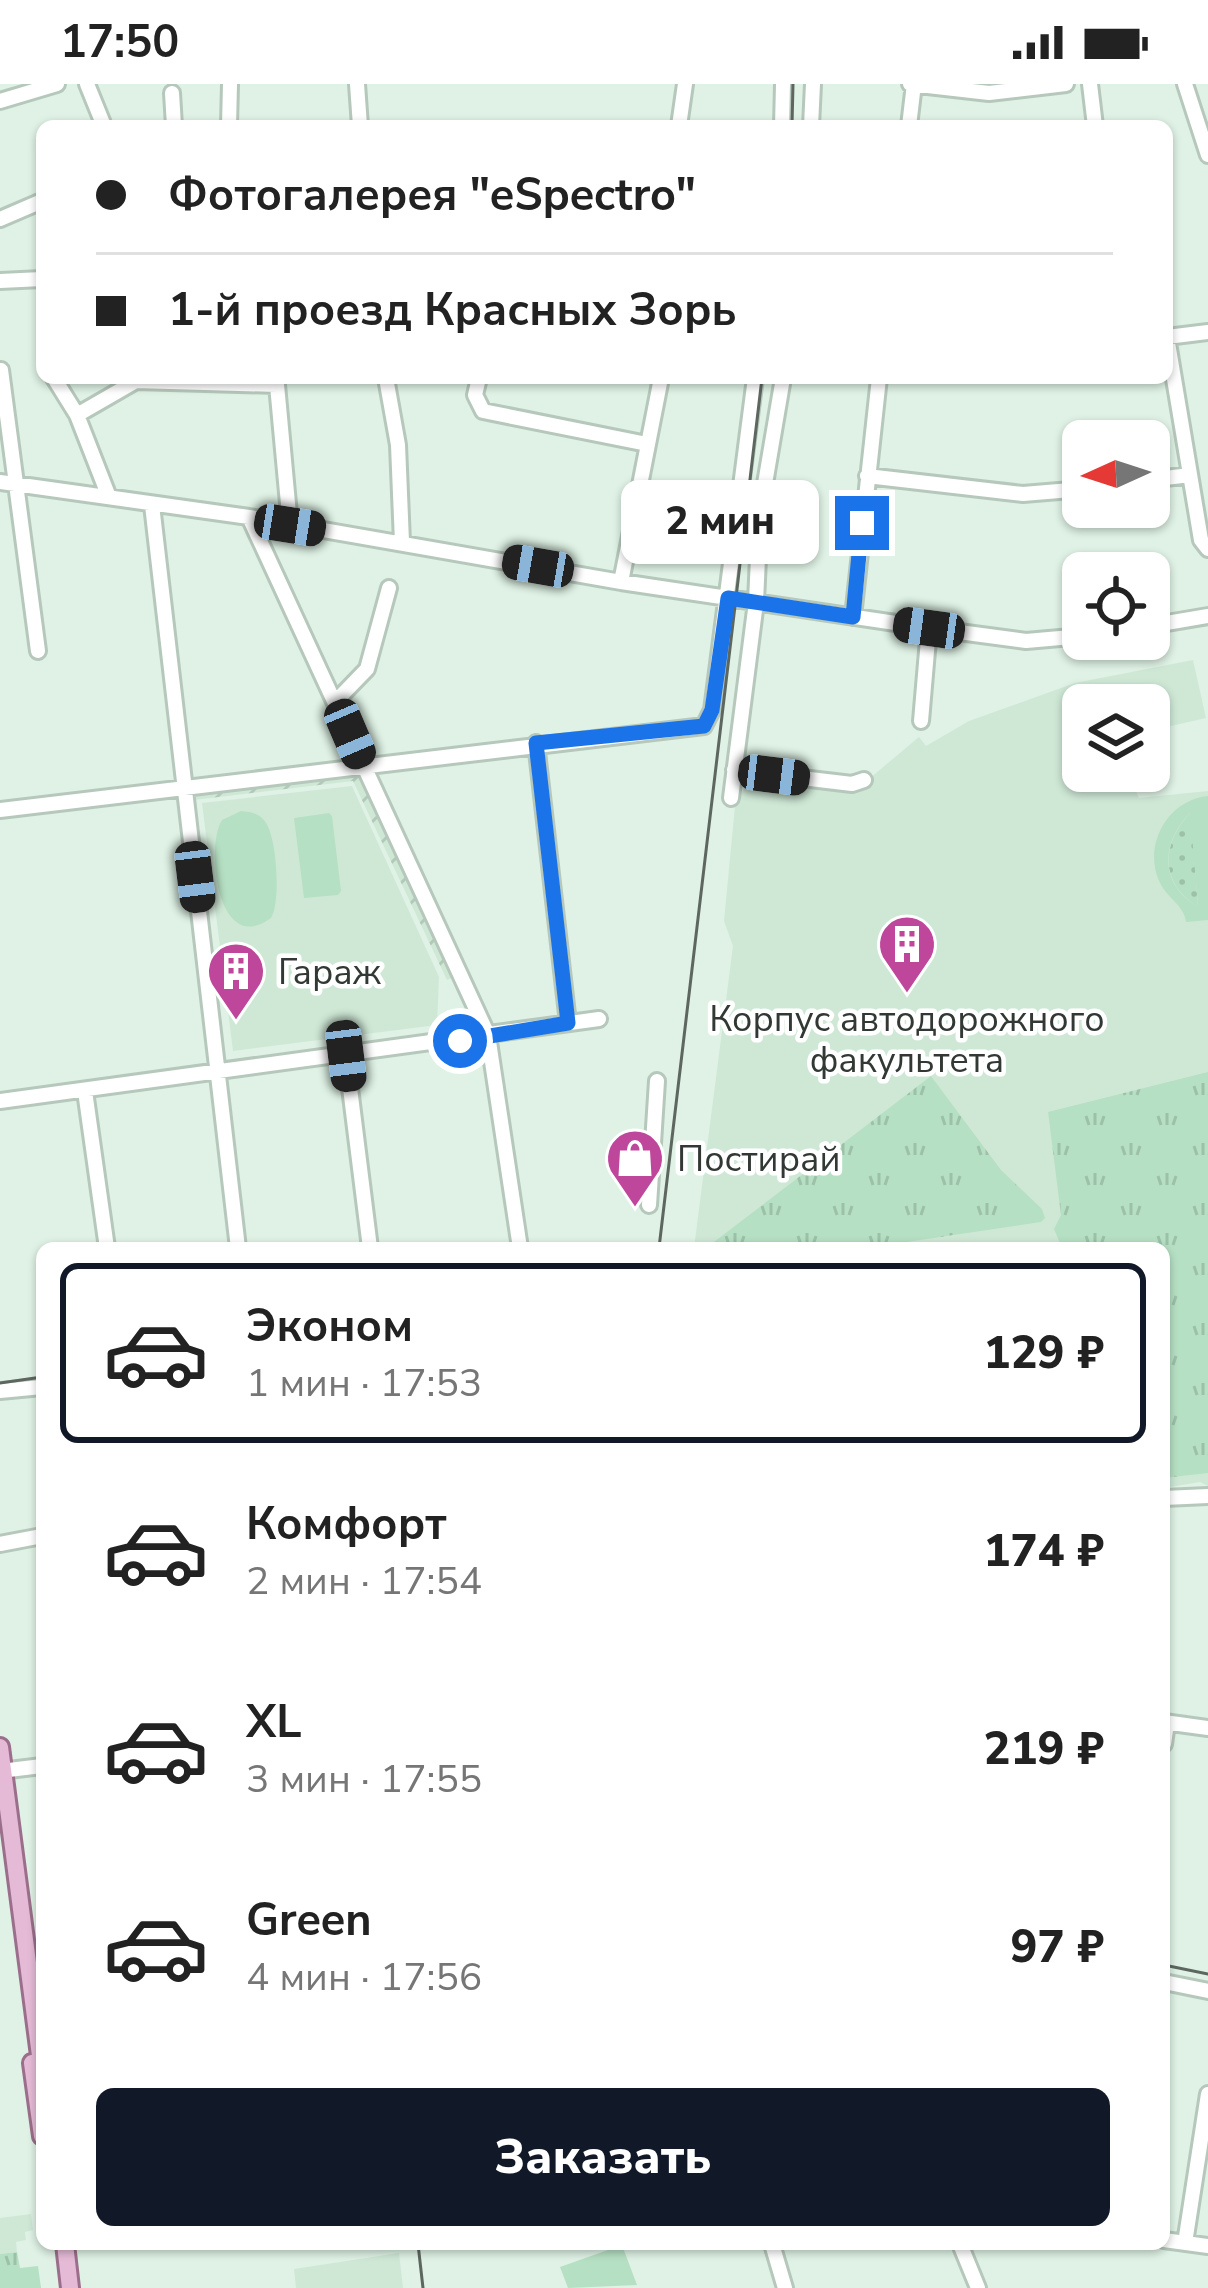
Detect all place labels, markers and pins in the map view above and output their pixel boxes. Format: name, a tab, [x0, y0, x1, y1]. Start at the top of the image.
building icon: Корпус автодорожного факультета	[876, 913, 938, 995]
building icon: Гараж	[205, 940, 267, 1022]
place label: Гараж	[278, 948, 382, 997]
place label: Корпус автодорожного факультета	[709, 995, 1105, 1085]
shop icon: Постирай	[604, 1127, 666, 1209]
place label: Постирай	[677, 1135, 840, 1184]

